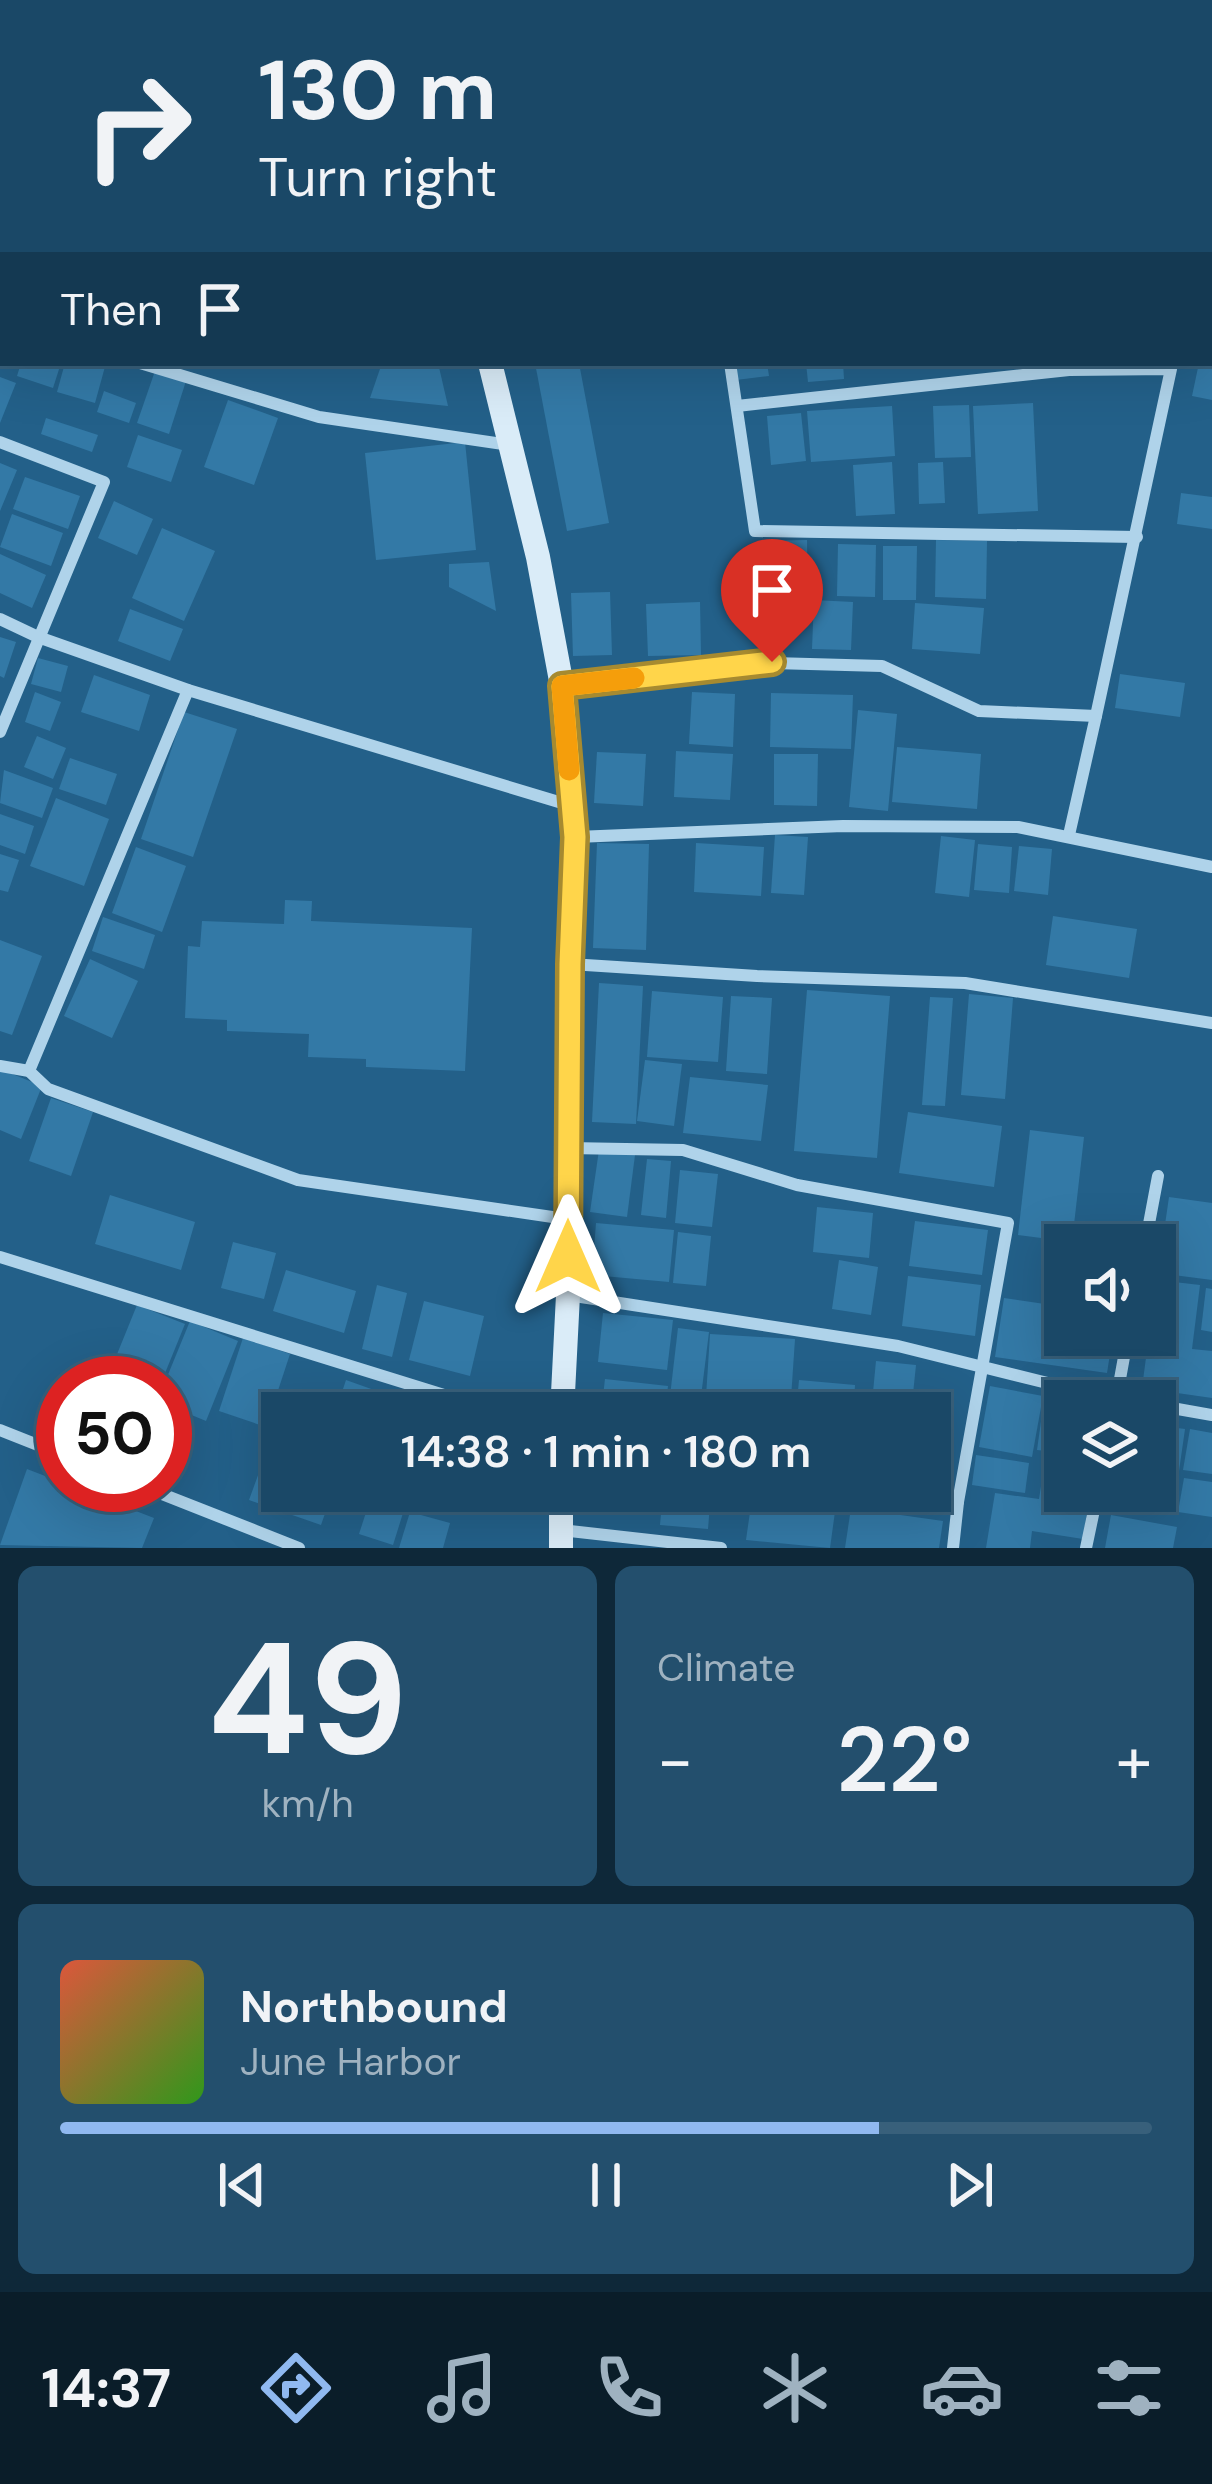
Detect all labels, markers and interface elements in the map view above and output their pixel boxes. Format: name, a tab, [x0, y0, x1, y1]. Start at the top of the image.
text: 130 m	[258, 36, 497, 145]
icon: right	[60, 48, 216, 204]
text: Turn right	[258, 142, 497, 213]
icon: arrive	[187, 276, 253, 342]
text: Then	[60, 280, 163, 339]
pin	[721, 539, 823, 662]
icon: arrive	[739, 557, 805, 623]
position arrow	[505, 1194, 631, 1320]
map controls	[1044, 1224, 1176, 1512]
button: sound	[1044, 1224, 1176, 1356]
speed limit sign: 50	[36, 1356, 192, 1512]
button: layers	[1044, 1380, 1176, 1512]
text: 14:38 · 1 min · 180 m	[401, 1422, 811, 1481]
text: 49	[207, 1598, 408, 1801]
text: Climate	[657, 1642, 795, 1693]
text: 22°	[837, 1702, 973, 1819]
text: −	[657, 1718, 693, 1803]
text: +	[1116, 1718, 1152, 1803]
text: km/h	[261, 1778, 354, 1829]
text: Northbound	[240, 1977, 508, 2036]
text: June Harbor	[240, 2036, 461, 2087]
icon: previous	[209, 2152, 275, 2218]
icon: pause	[573, 2152, 639, 2218]
icon: next	[937, 2152, 1003, 2218]
icon: directions	[254, 2346, 338, 2430]
icon: music	[420, 2346, 504, 2430]
icon: phone	[587, 2346, 671, 2430]
icon: climate	[753, 2346, 837, 2430]
icon: car	[920, 2346, 1004, 2430]
icon: filters	[1087, 2346, 1171, 2430]
text: 14:37	[41, 2353, 171, 2424]

